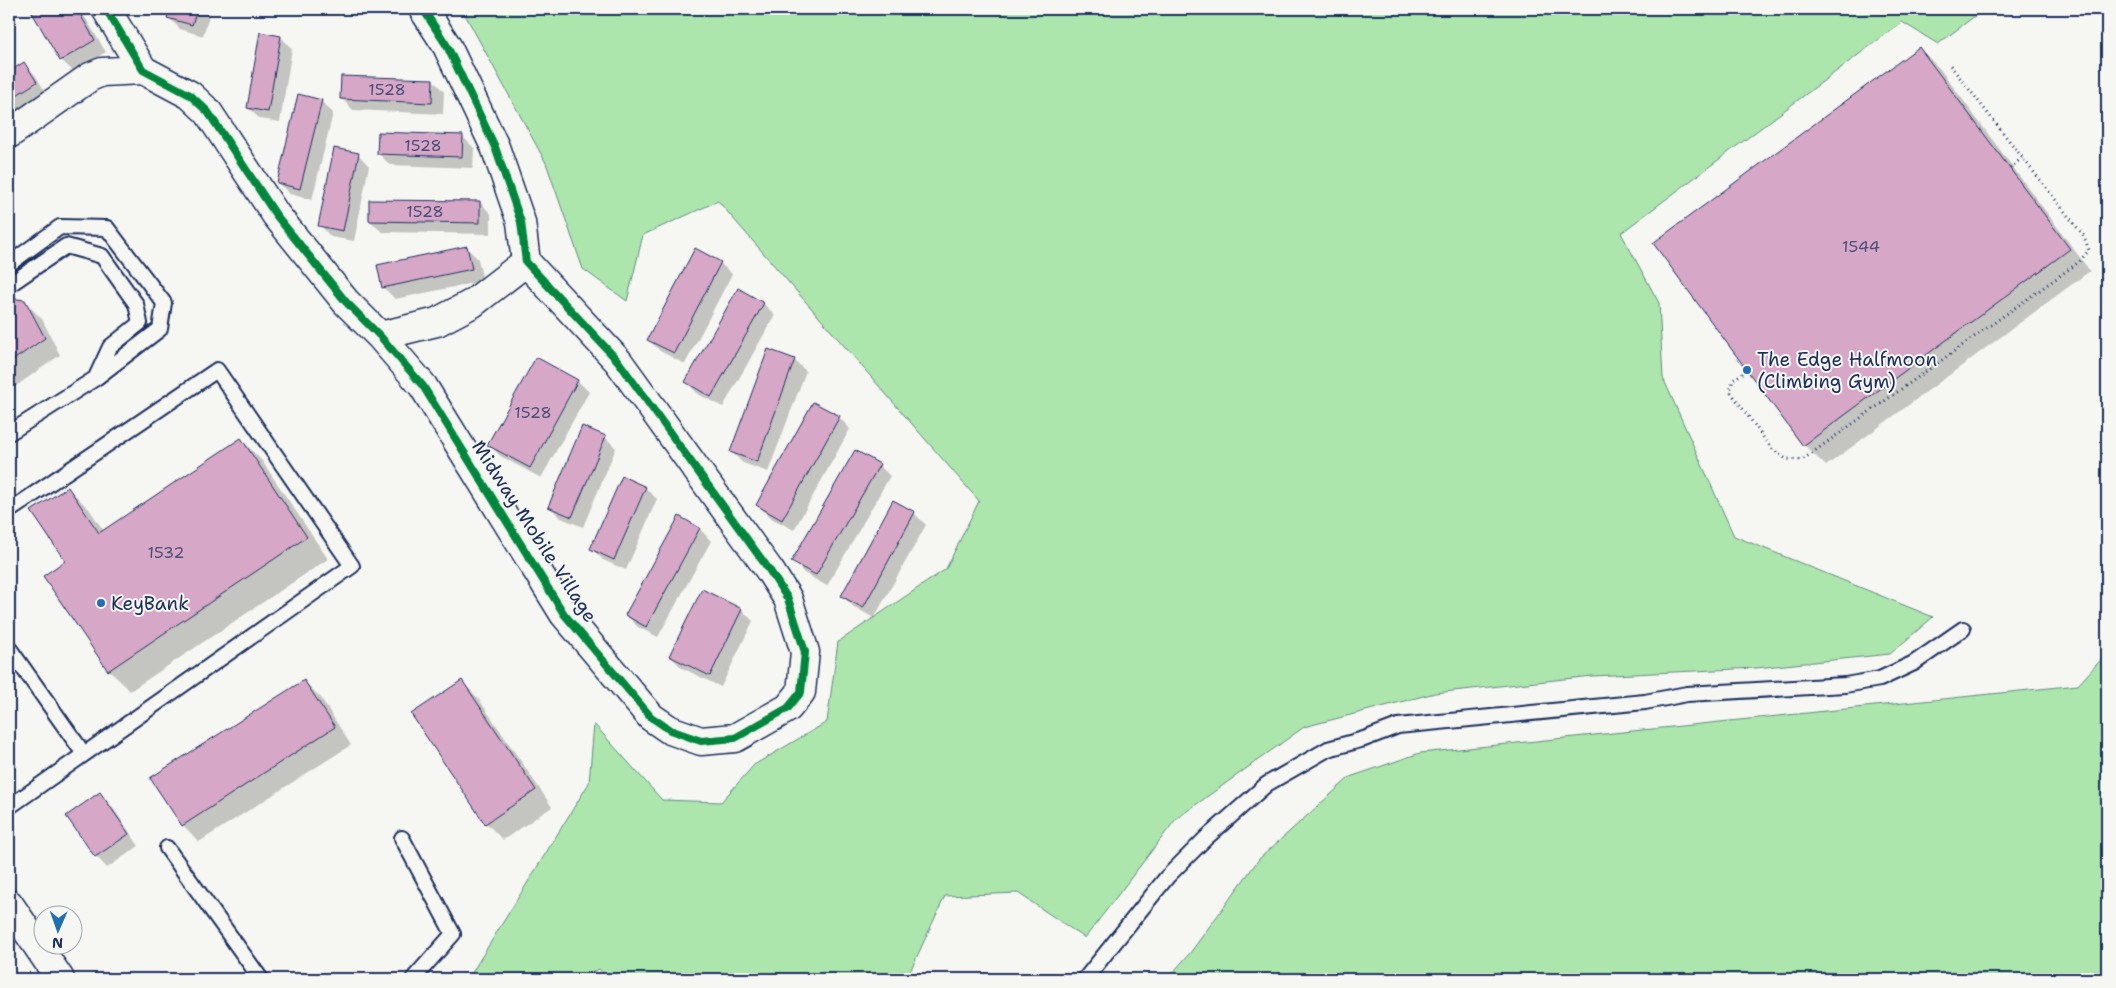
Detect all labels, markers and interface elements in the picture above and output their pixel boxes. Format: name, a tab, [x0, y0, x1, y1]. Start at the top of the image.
house number: 1528	[368, 79, 406, 100]
house number: 1528	[404, 135, 442, 156]
house number: 1528	[406, 201, 444, 222]
house number: 1544	[1842, 236, 1880, 257]
place label: The Edge Halfmoon (Climbing Gym)	[1757, 347, 1937, 394]
marker: The Edge Halfmoon (Climbing Gym)	[1741, 364, 1753, 376]
house number: 1528	[514, 402, 552, 423]
street label: Midway Mobile Village	[466, 435, 603, 627]
house number: 1532	[148, 542, 184, 563]
place label: KeyBank	[111, 591, 189, 616]
marker: KeyBank	[95, 597, 107, 609]
north arrow	[32, 906, 82, 956]
text: N	[52, 934, 63, 952]

